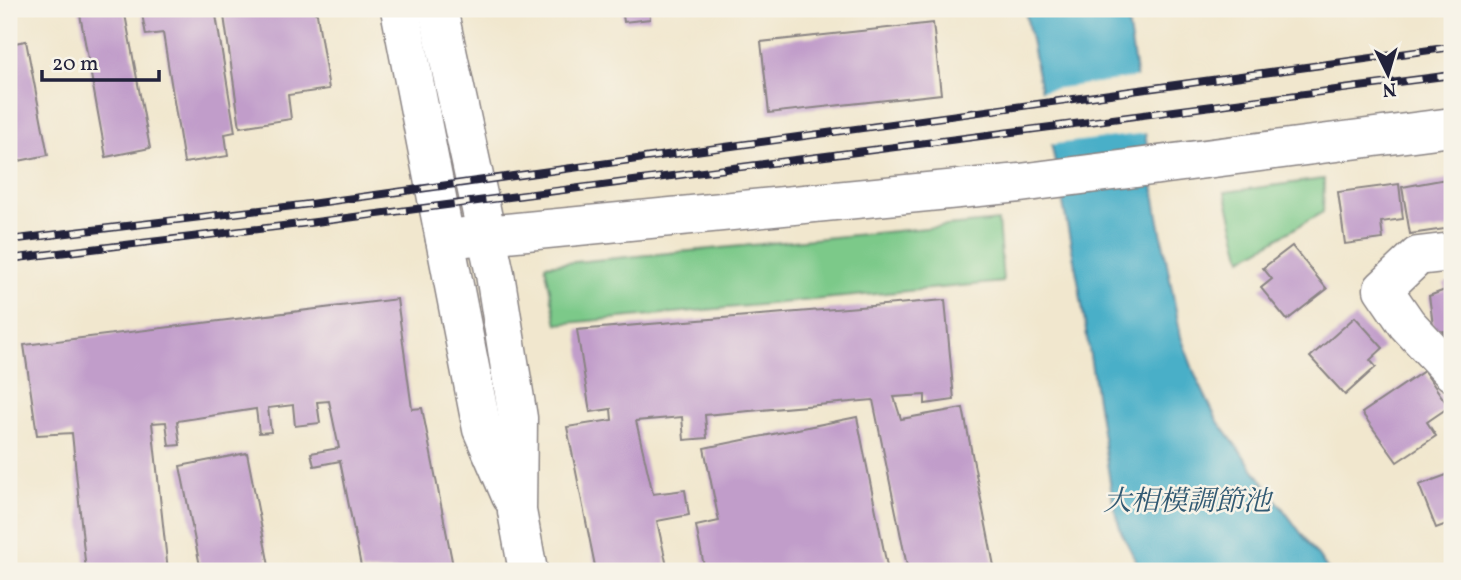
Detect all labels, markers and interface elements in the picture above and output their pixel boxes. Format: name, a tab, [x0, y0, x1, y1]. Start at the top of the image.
scale bar	[42, 38, 159, 82]
north arrow	[1352, 38, 1422, 108]
text: 20 m	[52, 50, 98, 79]
text: N	[1381, 75, 1397, 103]
water label: 大相模調節池	[1103, 483, 1274, 522]

